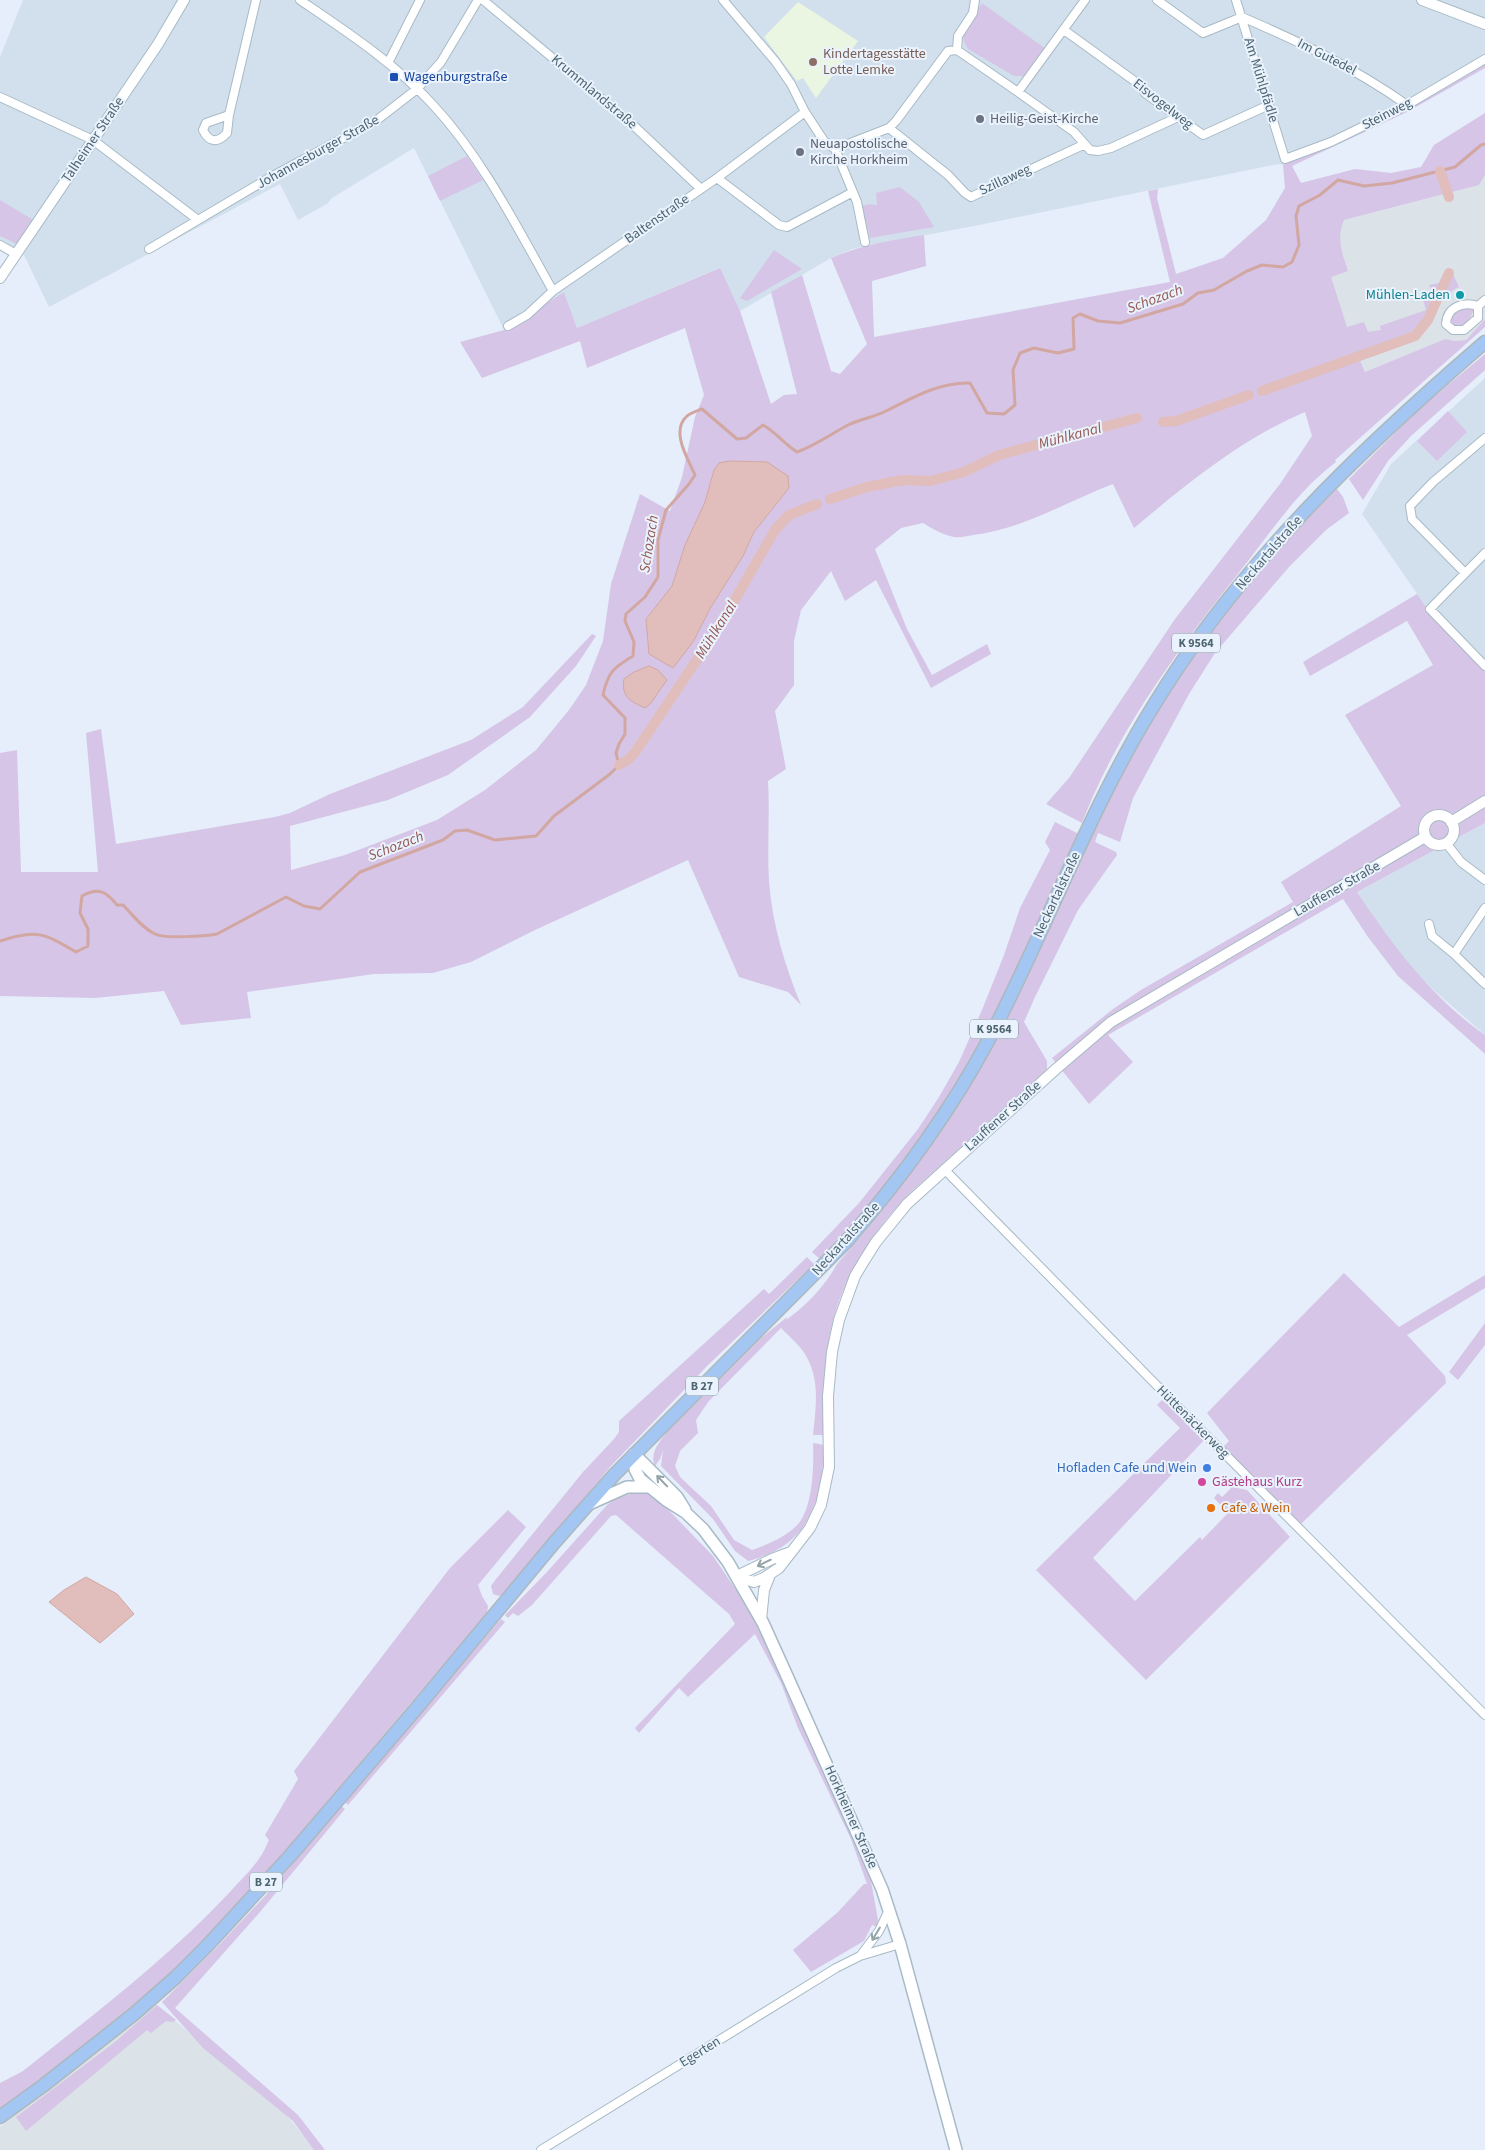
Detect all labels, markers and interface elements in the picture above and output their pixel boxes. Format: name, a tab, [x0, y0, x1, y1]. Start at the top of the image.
street label: Im Gutedel	[1294, 34, 1360, 81]
street label: Am Mühlpfädle	[1239, 35, 1283, 125]
place label: Kindertagesstätte Lotte Lemke	[823, 44, 926, 80]
street label: Krummlandstraße	[547, 50, 641, 134]
marker: Kindertagesstätte Lotte Lemke	[807, 56, 819, 68]
place label: Wagenburgstraße	[404, 67, 507, 87]
marker: Wagenburgstraße	[388, 71, 400, 83]
street label: Eisvogelweg	[1128, 74, 1198, 134]
street label: Talheimer Straße	[57, 93, 129, 187]
street label: Steinweg	[1359, 93, 1415, 135]
place label: Heilig-Geist-Kirche	[990, 109, 1099, 129]
street label: Johannesburger Straße	[253, 110, 383, 194]
marker: Heilig-Geist-Kirche	[974, 113, 986, 125]
place label: Neuapostolische Kirche Horkheim	[810, 134, 908, 170]
marker: Neuapostolische Kirche Horkheim	[794, 146, 806, 158]
street label: Szillaweg	[976, 159, 1034, 201]
street label: Baltenstraße	[621, 189, 693, 249]
water label: Schozach	[1124, 279, 1186, 319]
place label: Mühlen-Laden	[1366, 285, 1450, 305]
marker: Mühlen-Laden	[1454, 289, 1466, 301]
water label: Mühlkanal	[1036, 417, 1104, 454]
street label: Neckartalstraße	[1231, 511, 1307, 595]
water label: Schozach	[634, 514, 664, 574]
water label: Mühlkanal	[690, 597, 742, 663]
road number: K 9564	[1172, 634, 1220, 652]
water label: Schozach	[365, 826, 427, 866]
street label: Neckartalstraße	[1028, 849, 1086, 941]
street label: Lauffener Straße	[1290, 856, 1384, 922]
road number: K 9564	[970, 1020, 1018, 1038]
street label: Lauffener Straße	[960, 1076, 1046, 1156]
street label: Neckartalstraße	[807, 1198, 885, 1280]
road number: B 27	[686, 1376, 718, 1395]
street label: Hüttenäckerweg	[1152, 1381, 1234, 1463]
place label: Hofladen Cafe und Wein	[1057, 1458, 1197, 1478]
marker: Hofladen Cafe und Wein	[1201, 1462, 1213, 1474]
place label: Gästehaus Kurz	[1212, 1472, 1302, 1492]
one-way arrow	[656, 1475, 668, 1487]
marker: Gästehaus Kurz	[1196, 1476, 1208, 1488]
place label: Cafe & Wein	[1221, 1498, 1290, 1518]
marker: Cafe & Wein	[1205, 1502, 1217, 1514]
one-way arrow	[757, 1558, 772, 1568]
street label: Horkheimer Straße	[819, 1762, 883, 1872]
road number: B 27	[250, 1872, 282, 1891]
one-way arrow	[871, 1927, 881, 1941]
street label: Egerten	[676, 2032, 724, 2072]

